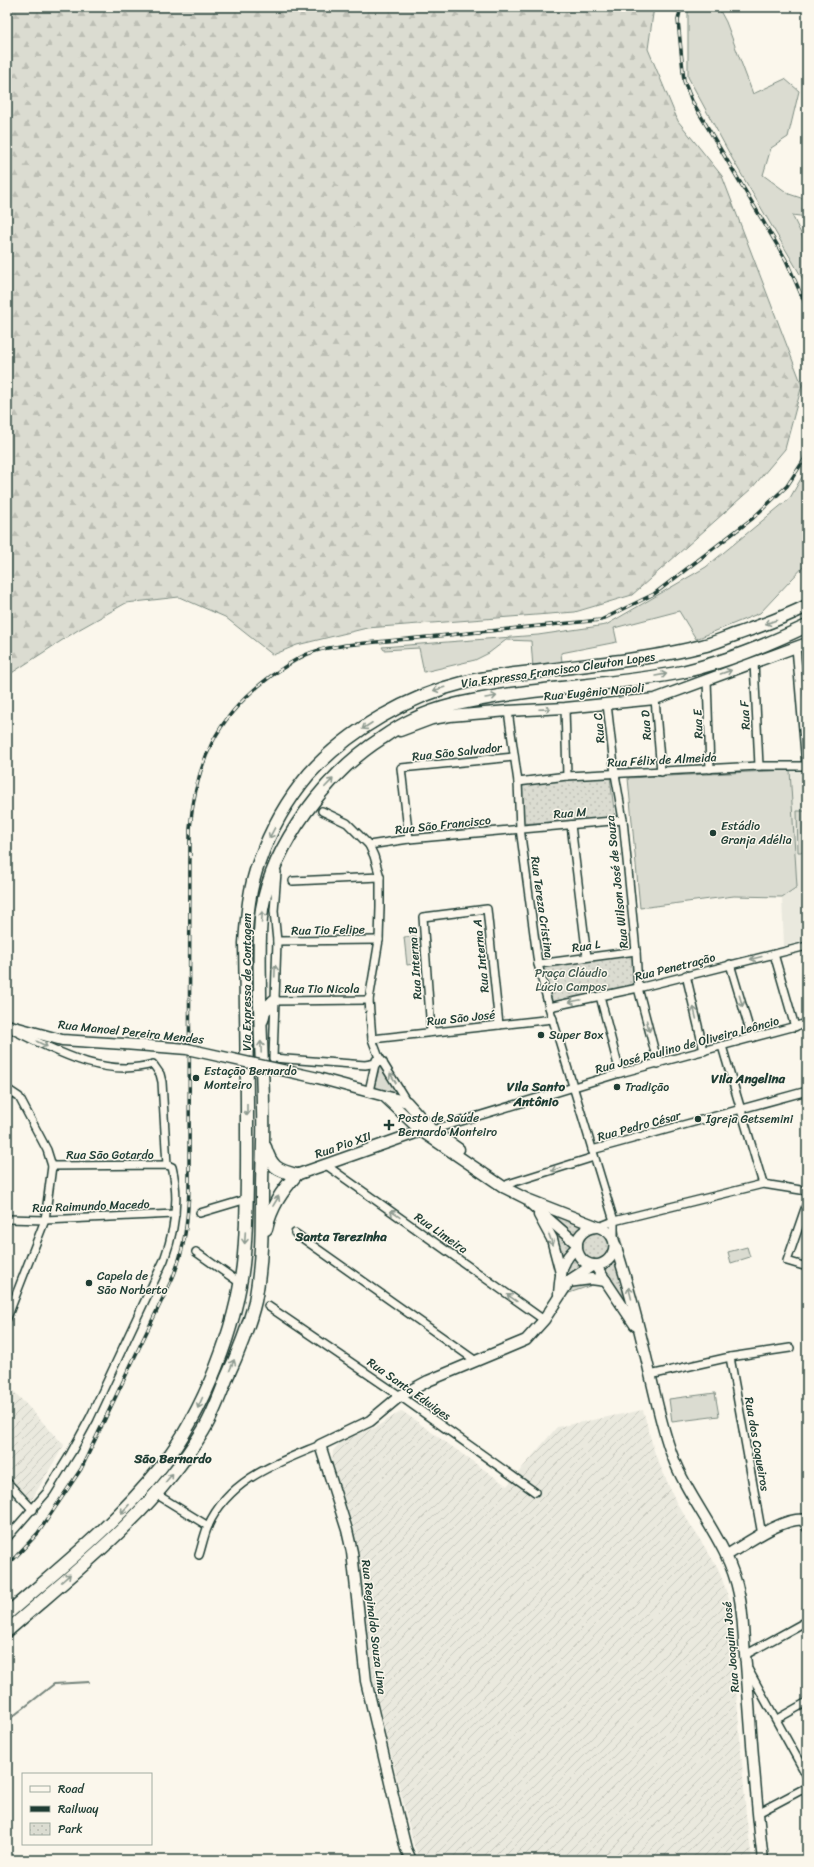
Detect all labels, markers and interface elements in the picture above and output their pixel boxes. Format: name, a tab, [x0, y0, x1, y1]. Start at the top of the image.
one-way arrow	[765, 619, 778, 626]
street label: Via Expressa Francisco Cleuton Lopes	[460, 645, 656, 695]
one-way arrow	[719, 668, 731, 676]
one-way arrow	[654, 671, 667, 679]
street label: Rua Eugênio Napoli	[543, 677, 646, 707]
one-way arrow	[433, 686, 446, 693]
one-way arrow	[484, 693, 497, 701]
street label: Rua F	[733, 698, 757, 730]
one-way arrow	[538, 705, 551, 713]
street label: Rua D	[634, 708, 658, 741]
street label: Rua E	[686, 708, 710, 739]
street label: Rua C	[586, 711, 612, 744]
one-way arrow	[362, 722, 373, 730]
street label: Rua São Salvador	[411, 736, 504, 768]
street label: Rua Félix de Almeida	[607, 746, 717, 774]
one-way arrow	[324, 778, 333, 788]
street label: Rua M	[553, 801, 588, 825]
street label: Rua São Francisco	[394, 809, 492, 841]
street label: Rua Wilson José de Souza	[599, 814, 635, 950]
place label: Estádio Granja Adélia	[721, 815, 792, 851]
one-way arrow	[267, 827, 275, 839]
marker: Estádio Granja Adélia	[708, 828, 718, 838]
street label: Rua Tereza Cristina	[524, 855, 560, 960]
one-way arrow	[258, 911, 265, 924]
street label: Via Expressa de Contagem	[236, 913, 258, 1051]
street label: Rua Tio Felipe	[291, 918, 365, 942]
street label: Rua Interna A	[466, 918, 496, 994]
street label: Rua Interna B	[401, 925, 429, 1000]
street label: Rua L	[570, 933, 602, 959]
street label: Rua Penetração	[632, 946, 718, 988]
one-way arrow	[749, 955, 762, 962]
park label: Praça Cláudio Lúcio Campos	[535, 962, 607, 998]
one-way arrow	[272, 965, 279, 978]
street label: Rua Tio Nicola	[285, 978, 359, 1000]
one-way arrow	[738, 994, 745, 1007]
one-way arrow	[569, 998, 582, 1006]
street label: Rua São José	[426, 1003, 496, 1033]
one-way arrow	[690, 1007, 698, 1020]
street label: Rua José Paulino de Oliveira Leôncio	[592, 1010, 782, 1080]
street label: Rua Manoel Pereira Mendes	[57, 1013, 205, 1051]
one-way arrow	[645, 1019, 652, 1032]
place label: Super Box	[549, 1024, 604, 1046]
marker: Super Box	[536, 1030, 546, 1040]
one-way arrow	[35, 1041, 47, 1048]
one-way arrow	[257, 1041, 265, 1054]
place label: Estação Bernardo Monteiro	[204, 1060, 297, 1096]
district label: Vila Angelina	[711, 1067, 786, 1090]
one-way arrow	[388, 1072, 396, 1084]
marker: Estação Bernardo Monteiro	[191, 1073, 201, 1083]
district label: Vila Santo Antônio	[507, 1075, 566, 1113]
place label: Tradição	[625, 1076, 669, 1098]
marker: Tradição	[612, 1082, 622, 1092]
one-way arrow	[243, 1103, 251, 1116]
street label: Rua Pedro César	[595, 1104, 684, 1148]
place label: Posto de Saúde Bernardo Monteiro	[398, 1107, 497, 1143]
place label: Igreja Getsemini	[705, 1108, 794, 1130]
marker: Igreja Getsemini	[693, 1114, 703, 1124]
marker: Posto de Saúde Bernardo Monteiro	[383, 1119, 395, 1131]
street label: Rua Pio XII	[312, 1125, 375, 1165]
street label: Rua São Gotardo	[66, 1144, 154, 1166]
one-way arrow	[551, 1166, 564, 1173]
street label: Rua Raimundo Macedo	[32, 1193, 150, 1219]
one-way arrow	[272, 1196, 280, 1207]
street label: Rua Limeira	[410, 1206, 472, 1260]
one-way arrow	[390, 1210, 401, 1218]
district label: Santa Terezinha	[294, 1225, 387, 1248]
one-way arrow	[241, 1231, 249, 1244]
one-way arrow	[548, 1234, 556, 1246]
place label: Capela de São Norberto	[97, 1265, 168, 1301]
marker: Capela de São Norberto	[84, 1278, 94, 1288]
one-way arrow	[626, 1287, 634, 1300]
one-way arrow	[507, 1294, 518, 1302]
street label: Rua Santa Edwiges	[362, 1352, 456, 1426]
one-way arrow	[229, 1360, 237, 1372]
street label: Rua dos Coqueiros	[738, 1395, 776, 1493]
one-way arrow	[196, 1397, 203, 1409]
district label: São Bernardo	[133, 1447, 212, 1470]
one-way arrow	[165, 1473, 174, 1484]
one-way arrow	[121, 1503, 130, 1513]
street label: Rua Reginaldo Souza Lima	[355, 1558, 393, 1697]
one-way arrow	[61, 1574, 72, 1583]
street label: Rua Joaquim José	[716, 1601, 746, 1693]
legend	[22, 1773, 152, 1845]
text: Road	[58, 1778, 85, 1800]
text: Railway	[58, 1798, 99, 1820]
text: Park	[58, 1818, 83, 1840]

